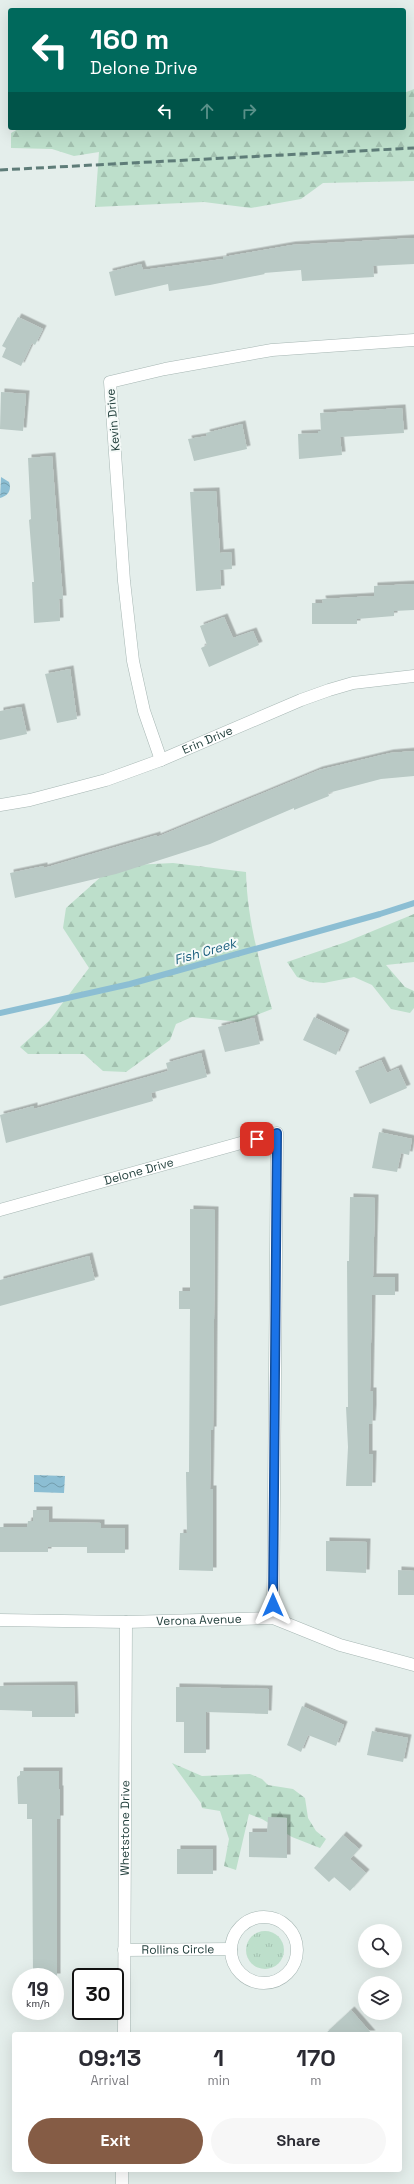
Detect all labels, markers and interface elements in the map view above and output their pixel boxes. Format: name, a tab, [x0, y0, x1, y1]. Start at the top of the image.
text: 160 m	[90, 21, 169, 57]
icon: left	[24, 24, 76, 76]
text: Delone Drive	[90, 56, 198, 79]
icon: left	[154, 100, 176, 122]
icon: ahead	[196, 100, 218, 122]
icon: right	[238, 100, 260, 122]
street label: Kevin Drive	[102, 388, 124, 452]
street label: Erin Drive	[180, 722, 235, 758]
water label: Fish Creek	[172, 934, 240, 968]
pin	[240, 1122, 274, 1156]
icon: arrive	[246, 1128, 268, 1150]
street label: Delone Drive	[102, 1154, 175, 1189]
position arrow	[252, 1584, 294, 1626]
street label: Verona Avenue	[156, 1611, 242, 1629]
street label: Whetstone Drive	[117, 1780, 133, 1876]
map controls	[358, 1924, 402, 2020]
button: search	[358, 1924, 402, 1968]
street label: Rollins Circle	[141, 1941, 215, 1958]
speed limit sign: 30	[72, 1968, 124, 2020]
text: 19	[27, 1976, 49, 2002]
button: layers	[358, 1976, 402, 2020]
text: km/h	[26, 1997, 50, 2010]
text: 09:13	[78, 2042, 141, 2073]
text: 1	[213, 2042, 224, 2073]
text: 170	[296, 2042, 336, 2073]
text: Arrival	[90, 2072, 129, 2089]
text: min	[208, 2072, 230, 2089]
text: m	[310, 2072, 322, 2089]
button: Exit	[28, 2118, 203, 2164]
button: Share	[211, 2118, 386, 2164]

